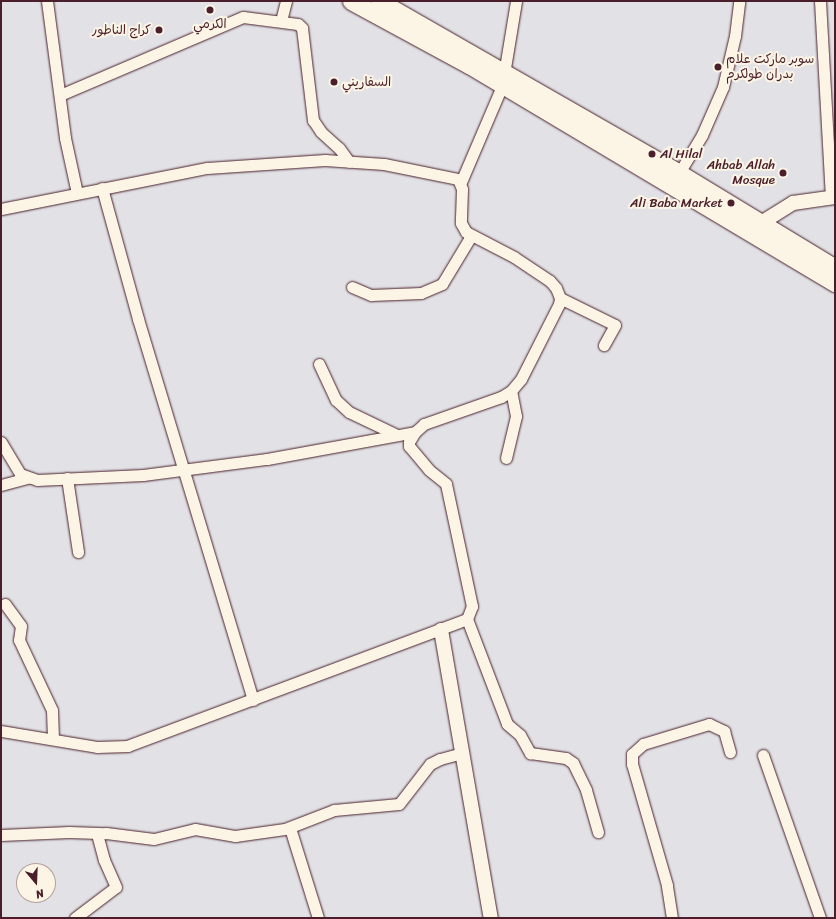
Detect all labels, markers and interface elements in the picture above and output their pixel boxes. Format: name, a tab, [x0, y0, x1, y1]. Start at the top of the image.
marker: الكرمي	[205, 5, 215, 15]
place label: الكرمي	[193, 16, 227, 32]
place label: كراج الناطور	[92, 22, 151, 38]
marker: كراج الناطور	[154, 25, 164, 35]
place label: سوبر ماركت علام بدران طولكرم	[726, 52, 814, 83]
marker: سوبر ماركت علام بدران طولكرم	[713, 62, 723, 72]
place label: السفاريني	[342, 74, 391, 90]
marker: السفاريني	[329, 77, 339, 87]
place label: Al Hilal	[660, 146, 702, 162]
marker: Al Hilal	[647, 149, 657, 159]
place label: Ahbab Allah Mosque	[707, 158, 775, 189]
marker: Ahbab Allah Mosque	[778, 168, 788, 178]
place label: Ali Baba Market	[631, 195, 723, 211]
marker: Ali Baba Market	[726, 198, 736, 208]
north arrow	[16, 863, 56, 903]
text: N	[33, 884, 46, 904]

